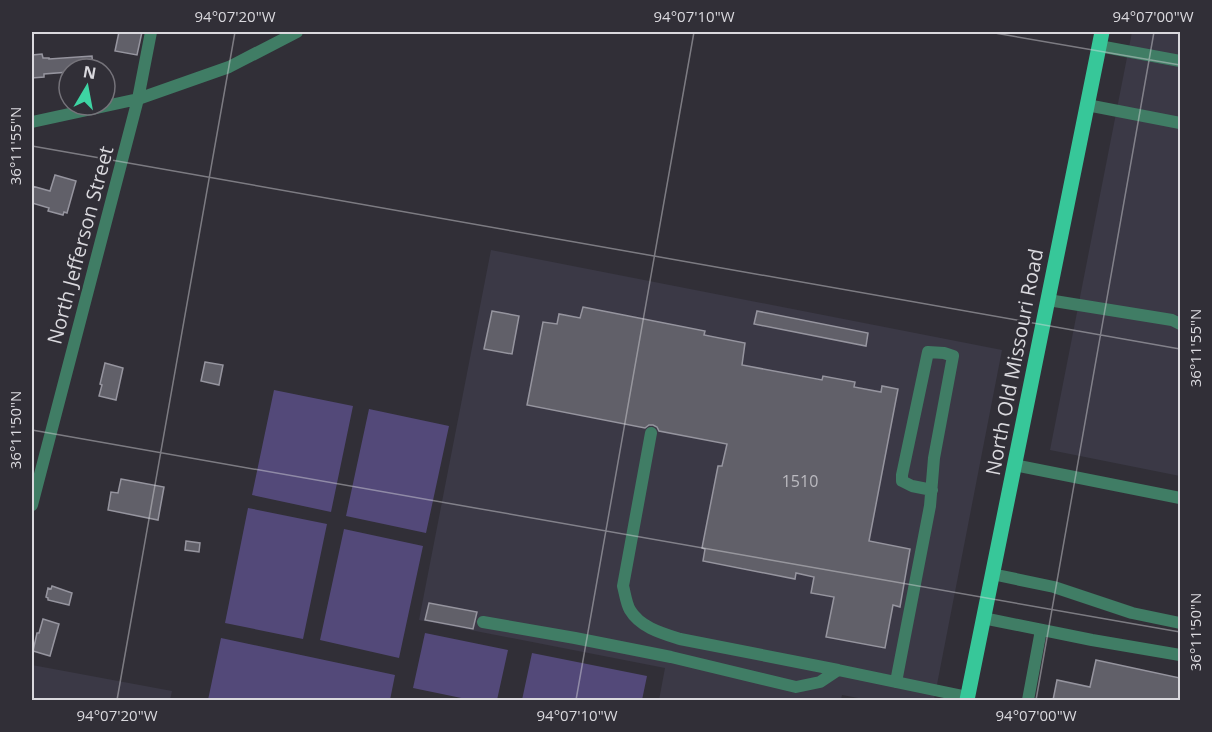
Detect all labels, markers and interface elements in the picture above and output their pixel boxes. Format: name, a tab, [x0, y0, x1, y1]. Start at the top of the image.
text: 94°07'20"W	[195, 6, 276, 26]
text: 94°07'10"W	[654, 6, 735, 26]
text: 94°07'00"W	[1113, 6, 1194, 26]
north arrow	[57, 57, 117, 117]
text: N	[81, 60, 98, 84]
text: 36°11'55"N	[5, 107, 25, 185]
street label: North Jefferson Street	[41, 143, 119, 347]
street label: North Old Missouri Road	[979, 246, 1049, 478]
text: 36°11'55"N	[1185, 309, 1205, 387]
text: 36°11'50"N	[5, 391, 25, 469]
house number: 1510	[782, 470, 818, 492]
text: 36°11'50"N	[1185, 593, 1205, 671]
text: 94°07'20"W	[77, 705, 158, 725]
text: 94°07'10"W	[537, 705, 618, 725]
text: 94°07'00"W	[996, 705, 1077, 725]

